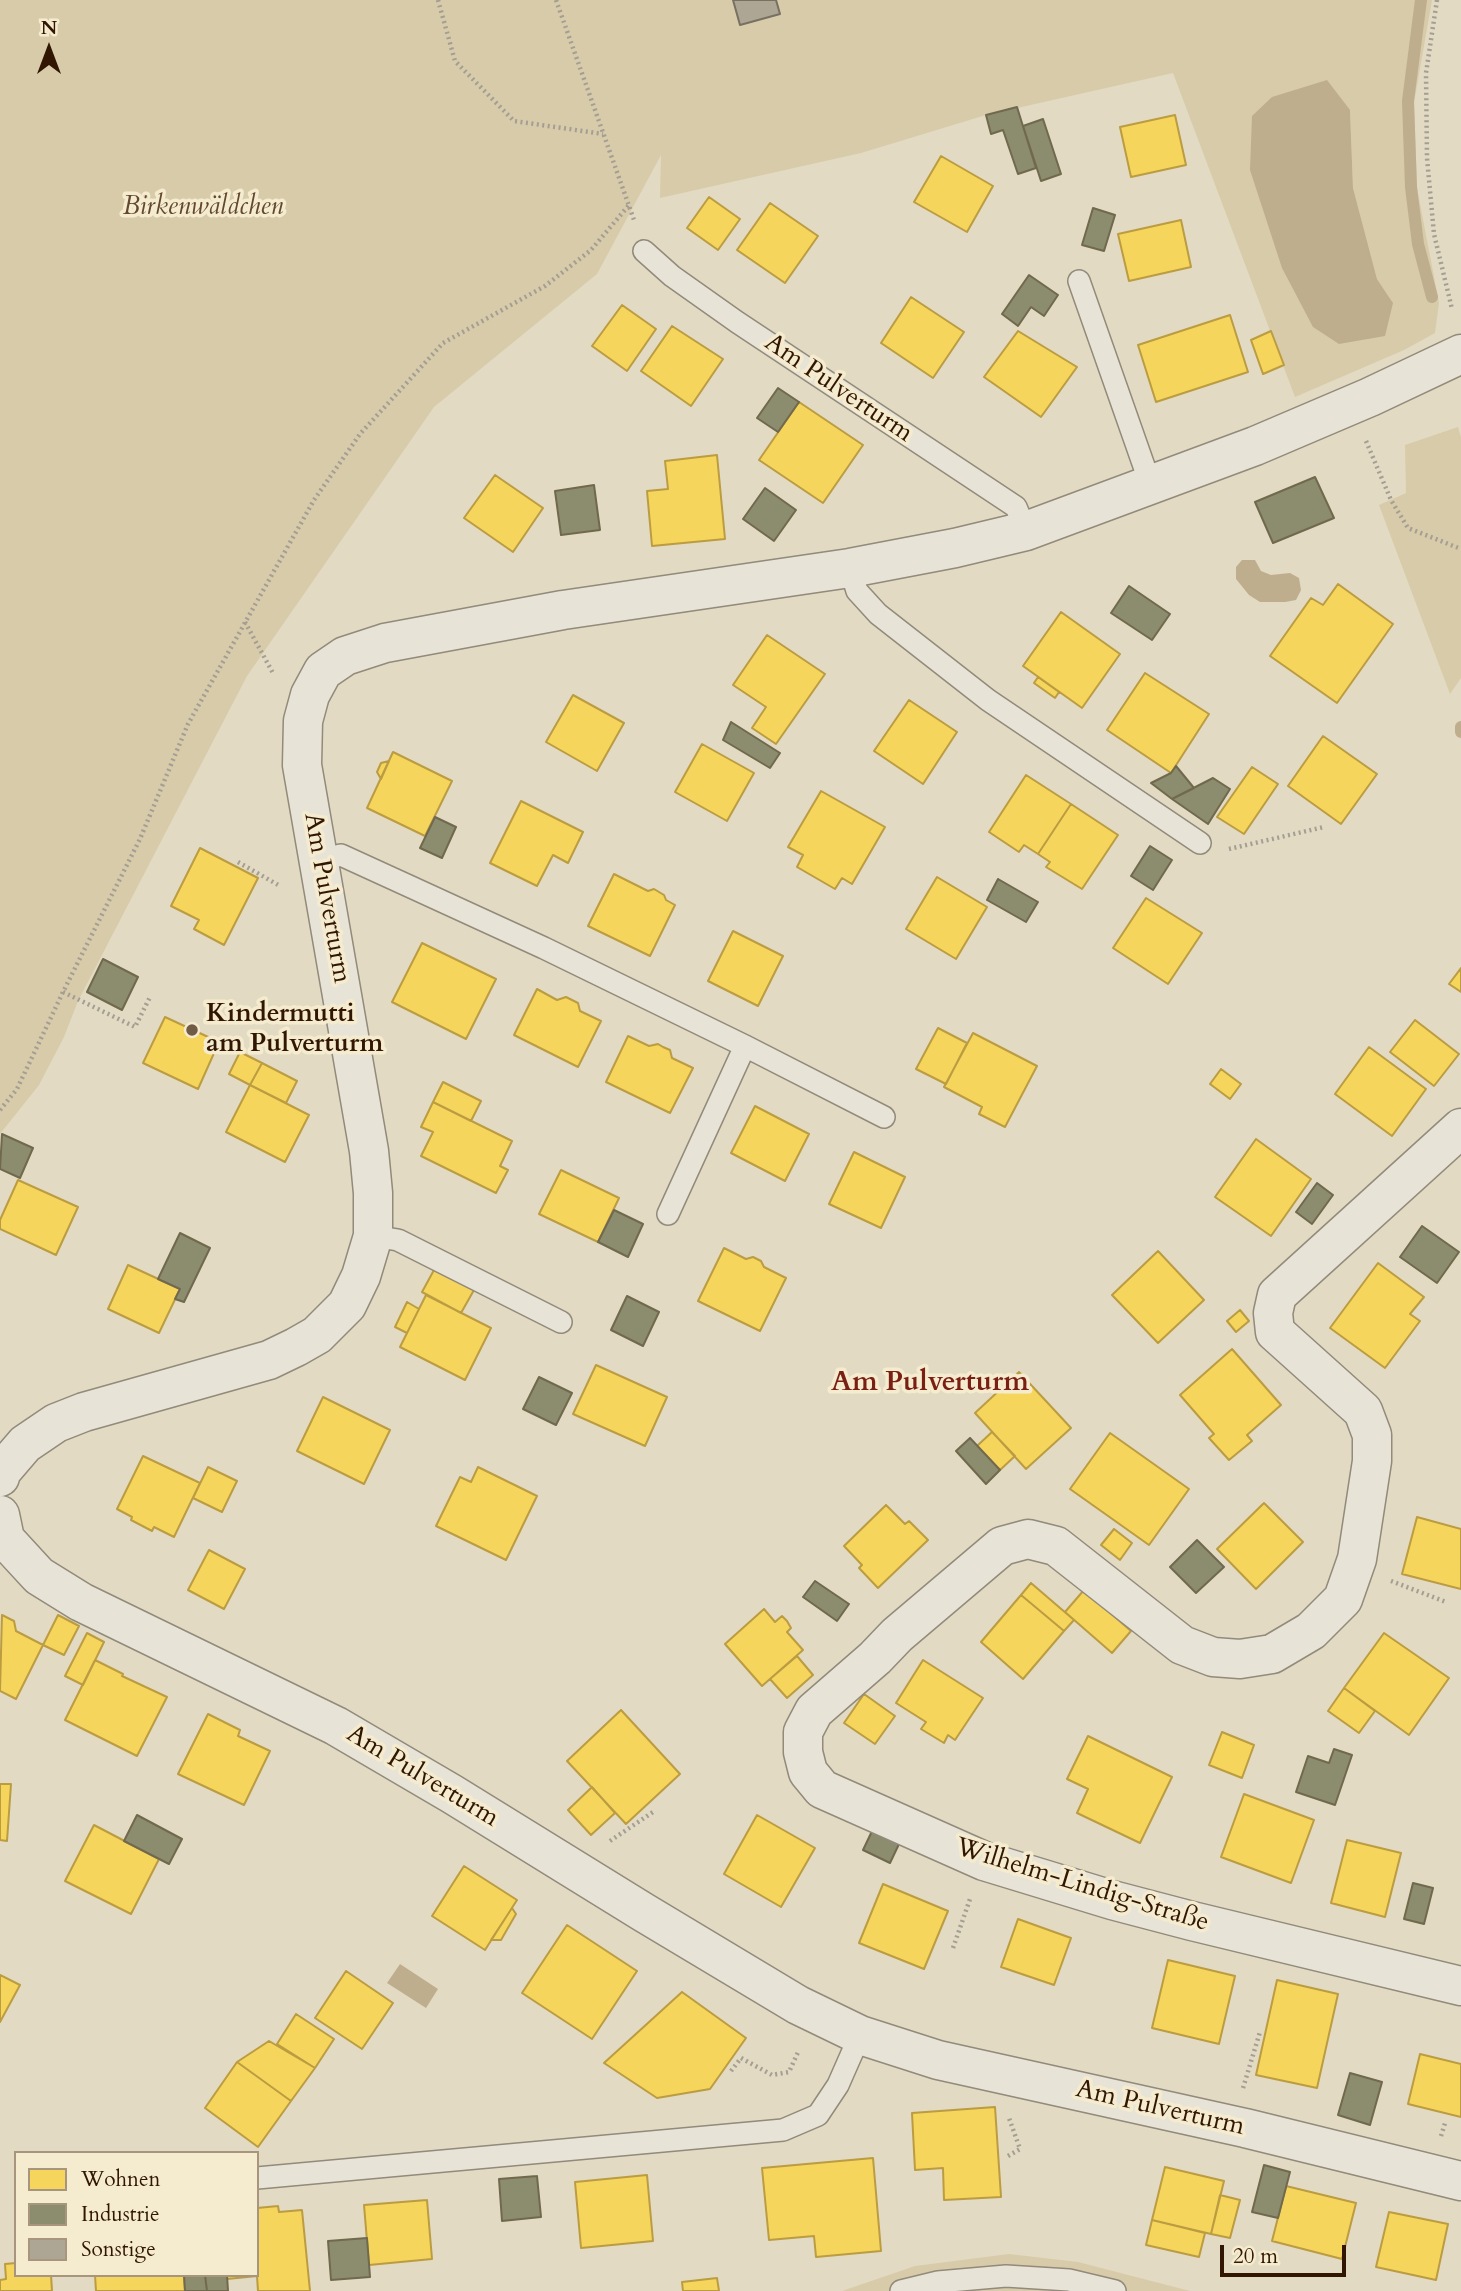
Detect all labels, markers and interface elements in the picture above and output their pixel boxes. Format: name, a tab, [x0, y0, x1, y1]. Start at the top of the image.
north arrow	[14, 14, 84, 84]
text: N	[41, 15, 57, 41]
park label: Birkenwäldchen	[123, 192, 283, 224]
street label: Am Pulverturm	[758, 328, 918, 450]
street label: Am Pulverturm	[296, 811, 356, 985]
place label: Kindermutti am Pulverturm	[206, 999, 383, 1060]
marker: Kindermutti am Pulverturm	[184, 1022, 200, 1038]
district label: Am Pulverturm	[831, 1367, 1029, 1401]
street label: Am Pulverturm	[340, 1719, 504, 1835]
street label: Wilhelm-Lindig-Straße	[952, 1833, 1212, 1939]
street label: Am Pulverturm	[1073, 2074, 1247, 2144]
legend	[14, 2151, 259, 2277]
text: Wohnen	[81, 2165, 160, 2194]
text: Industrie	[81, 2200, 160, 2229]
scale bar	[1223, 2232, 1349, 2276]
text: Sonstige	[81, 2235, 156, 2264]
text: 20 m	[1233, 2242, 1278, 2271]

